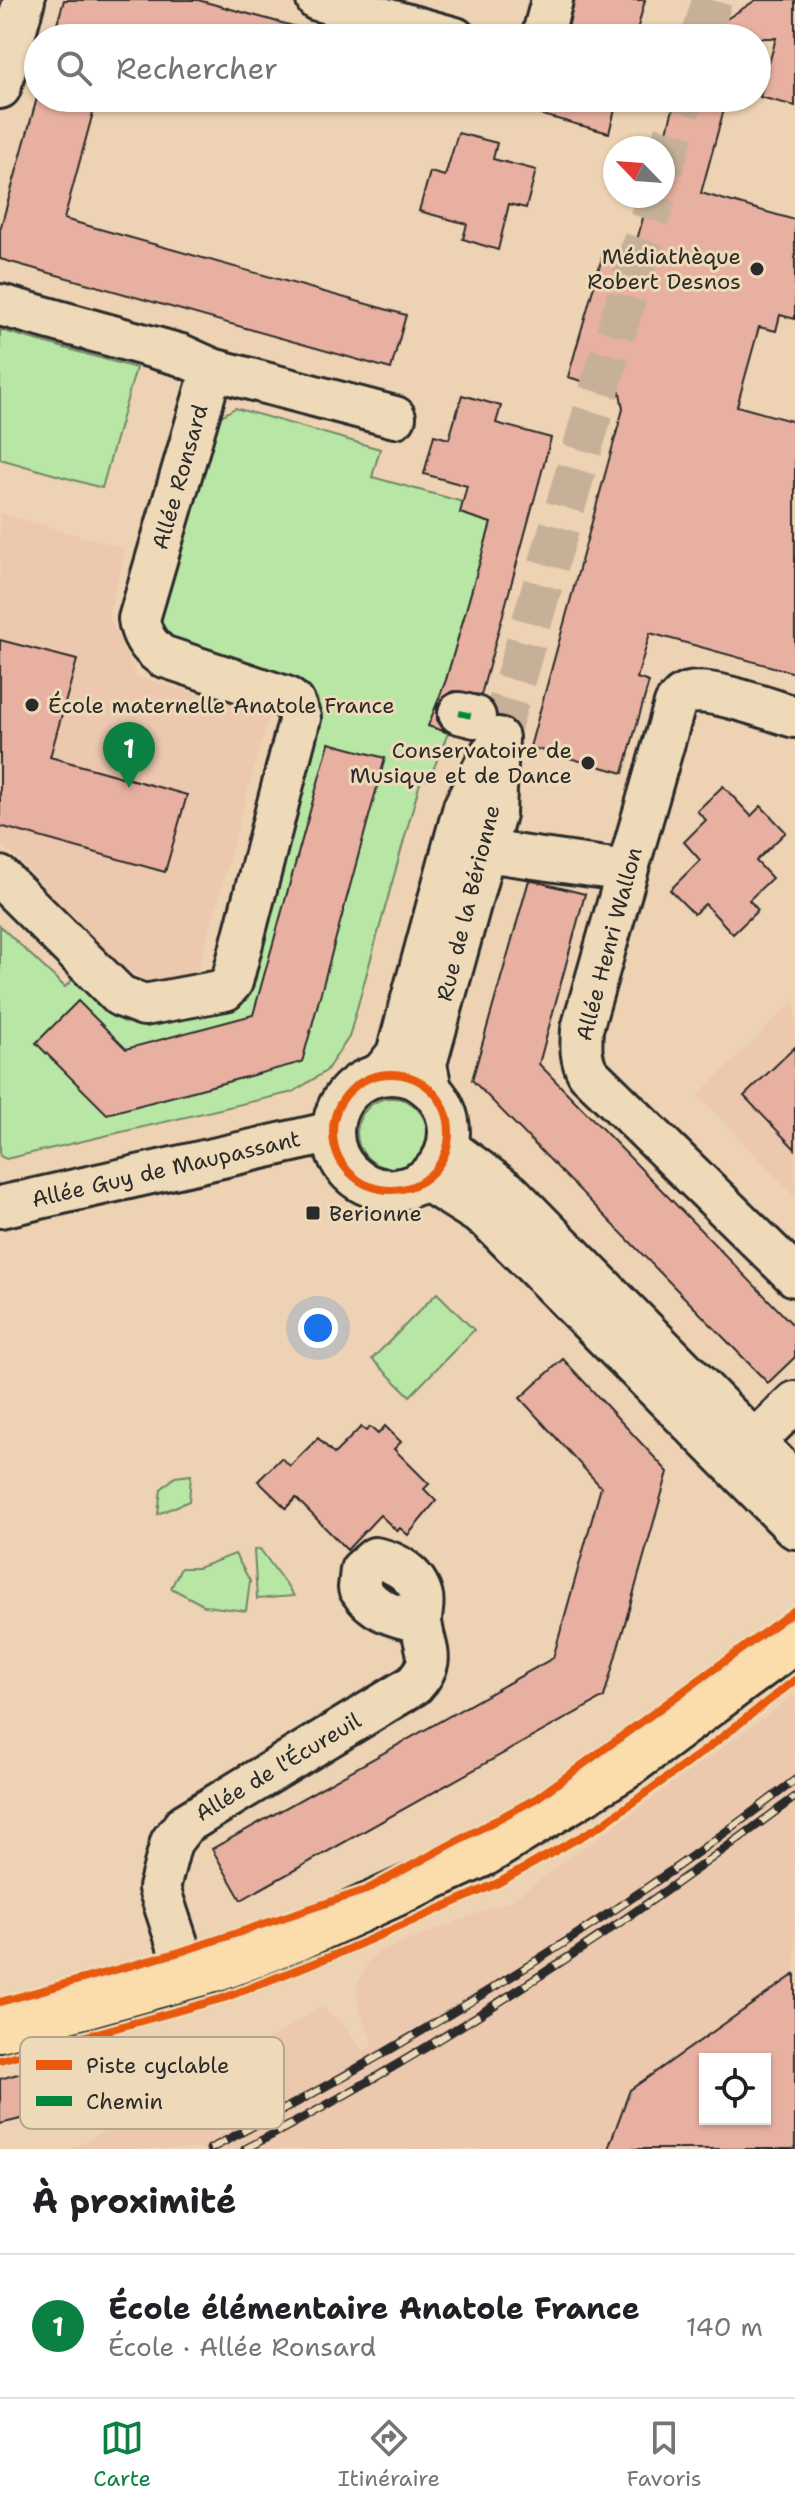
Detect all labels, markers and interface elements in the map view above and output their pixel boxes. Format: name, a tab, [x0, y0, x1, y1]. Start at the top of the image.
search box	[24, 24, 771, 112]
icon: search	[52, 46, 96, 90]
text: Rechercher	[116, 48, 278, 89]
north arrow	[603, 136, 675, 208]
place label: Médiathèque Robert Desnos	[587, 242, 741, 296]
marker: Médiathèque Robert Desnos	[748, 260, 766, 278]
street label: Allée Ronsard	[145, 401, 215, 553]
place label: École maternelle Anatole France	[48, 691, 395, 720]
marker: École maternelle Anatole France	[23, 696, 41, 714]
pin: 1	[103, 722, 155, 788]
place label: Conservatoire de Musique et de Dance	[350, 736, 572, 790]
marker: Conservatoire de Musique et de Dance	[579, 754, 597, 772]
street label: Rue de la Bérionne	[430, 802, 506, 1004]
street label: Allée Henri Wallon	[569, 844, 649, 1044]
street label: Allée Guy de Maupassant	[29, 1124, 303, 1214]
place label: Berionne	[329, 1199, 422, 1228]
marker: Berionne	[304, 1204, 322, 1222]
your location	[298, 1308, 338, 1348]
street label: Allée de l'Écureuil	[190, 1706, 367, 1828]
legend	[20, 2037, 284, 2129]
text: Piste cyclable	[86, 2051, 229, 2080]
map controls	[699, 2053, 771, 2125]
button: locate	[699, 2053, 771, 2125]
text: Chemin	[86, 2087, 163, 2116]
text: À proximité	[32, 2178, 236, 2224]
text: École élémentaire Anatole France	[108, 2288, 640, 2329]
text: 1	[52, 2309, 64, 2344]
text: 140 m	[686, 2309, 763, 2344]
text: École · Allée Ronsard	[108, 2329, 376, 2364]
tab: Carte	[93, 2416, 151, 2493]
tab: Itinéraire	[338, 2416, 440, 2493]
tab: Favoris	[627, 2416, 702, 2493]

